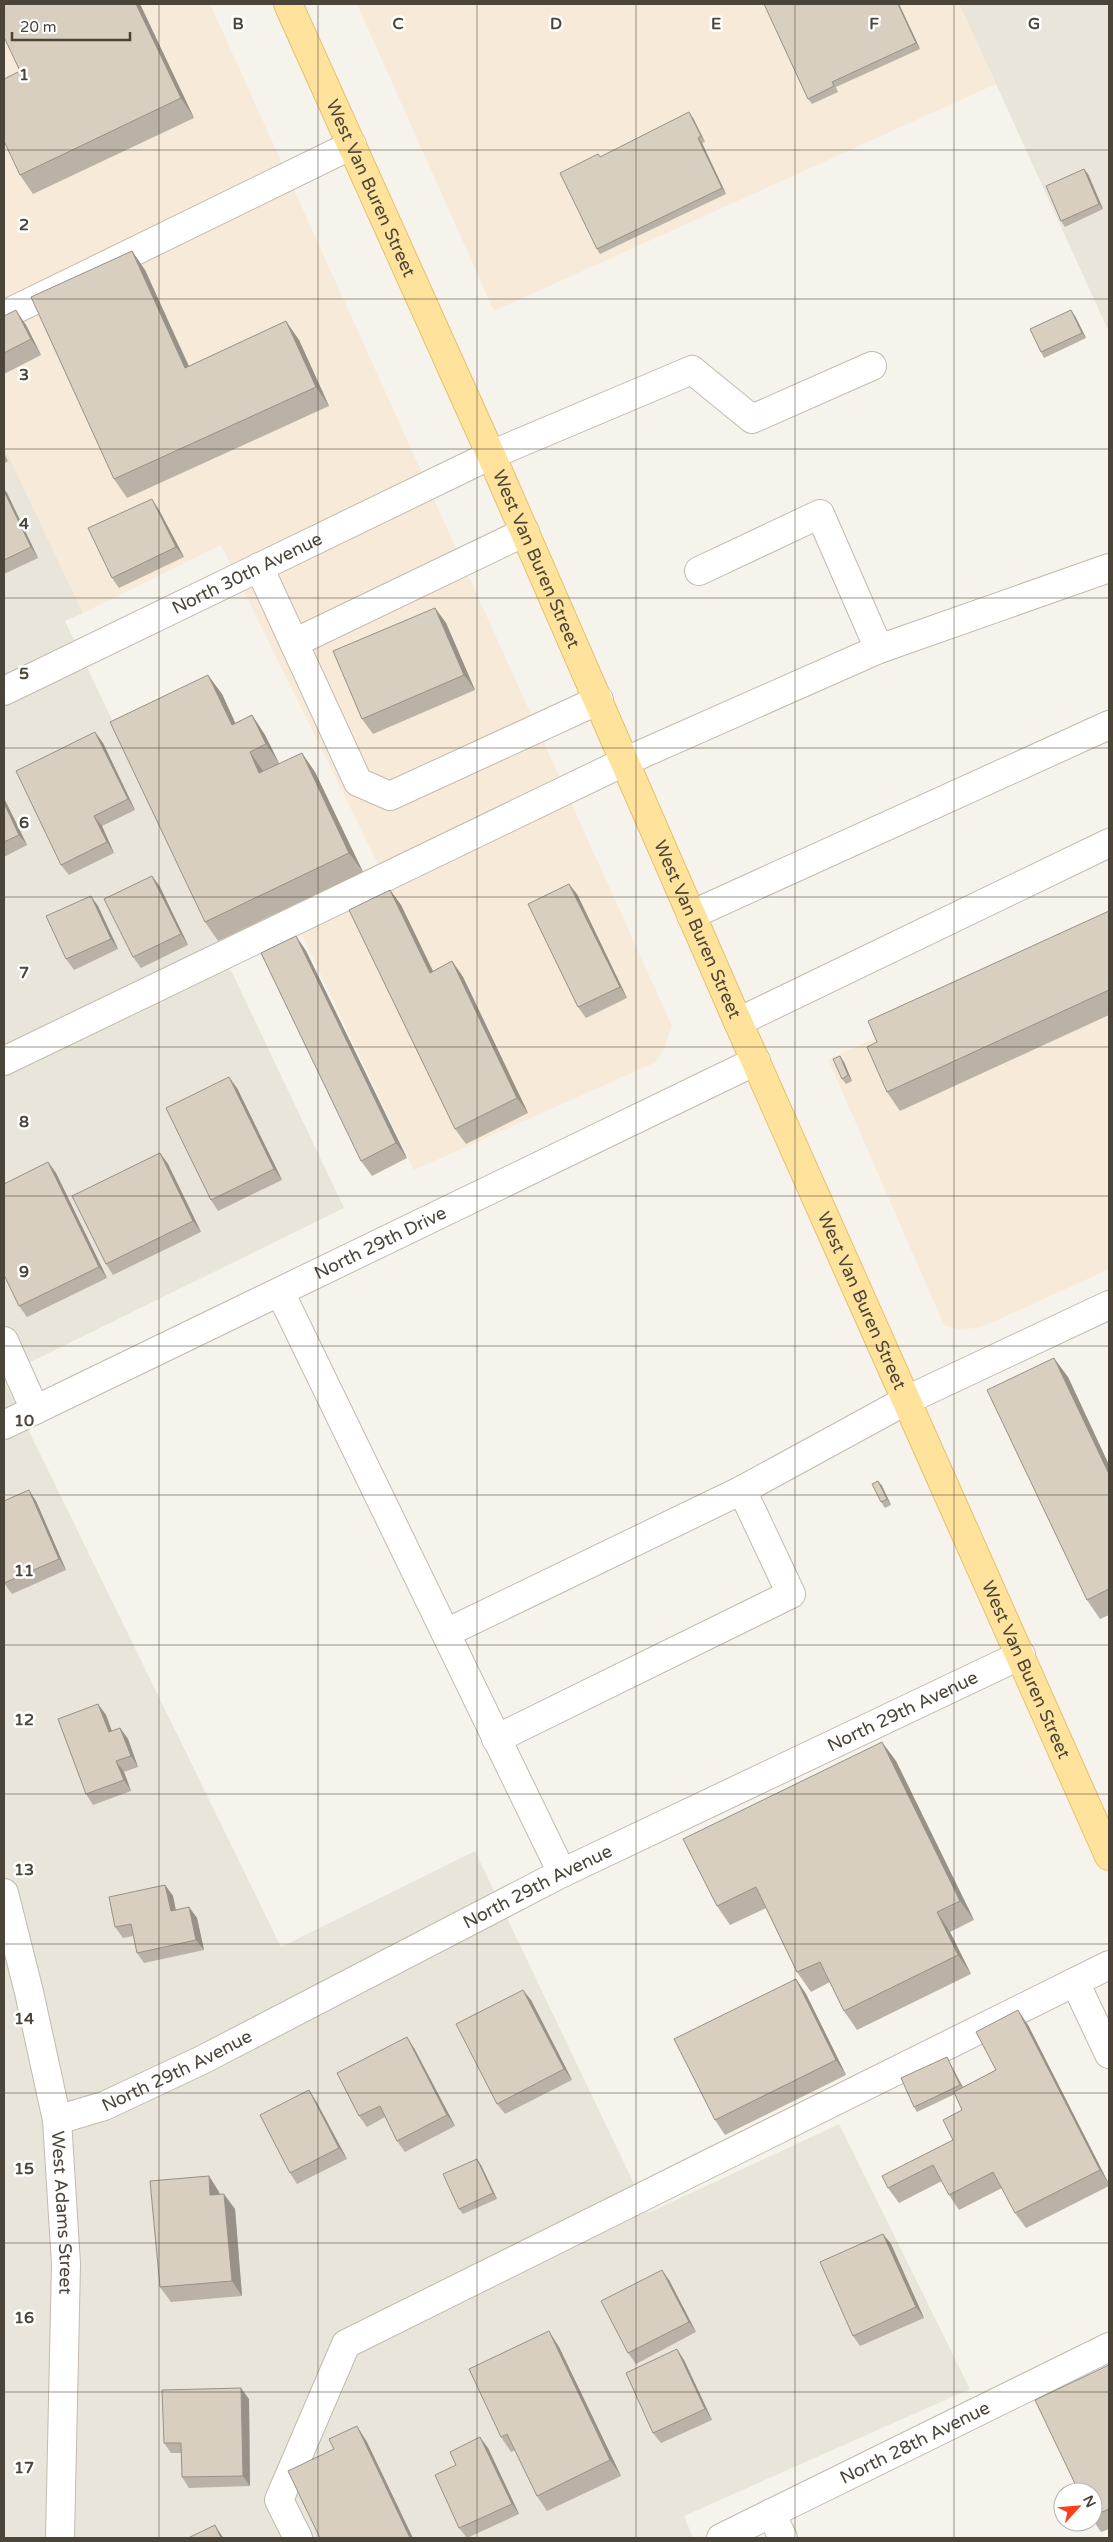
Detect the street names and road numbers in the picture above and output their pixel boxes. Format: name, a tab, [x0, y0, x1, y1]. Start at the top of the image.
street label: West Van Buren Street	[321, 96, 420, 281]
street label: West Van Buren Street	[488, 466, 585, 652]
street label: North 30th Avenue	[168, 528, 326, 619]
street label: West Van Buren Street	[649, 837, 746, 1022]
street label: North 29th Drive	[311, 1202, 450, 1284]
street label: West Van Buren Street	[813, 1208, 911, 1393]
street label: West Van Buren Street	[977, 1577, 1075, 1762]
street label: North 29th Avenue	[824, 1666, 981, 1756]
street label: North 29th Avenue	[459, 1840, 616, 1934]
street label: North 29th Avenue	[98, 2025, 256, 2116]
street label: West Adams Street	[47, 2130, 77, 2295]
street label: North 28th Avenue	[836, 2396, 993, 2489]

